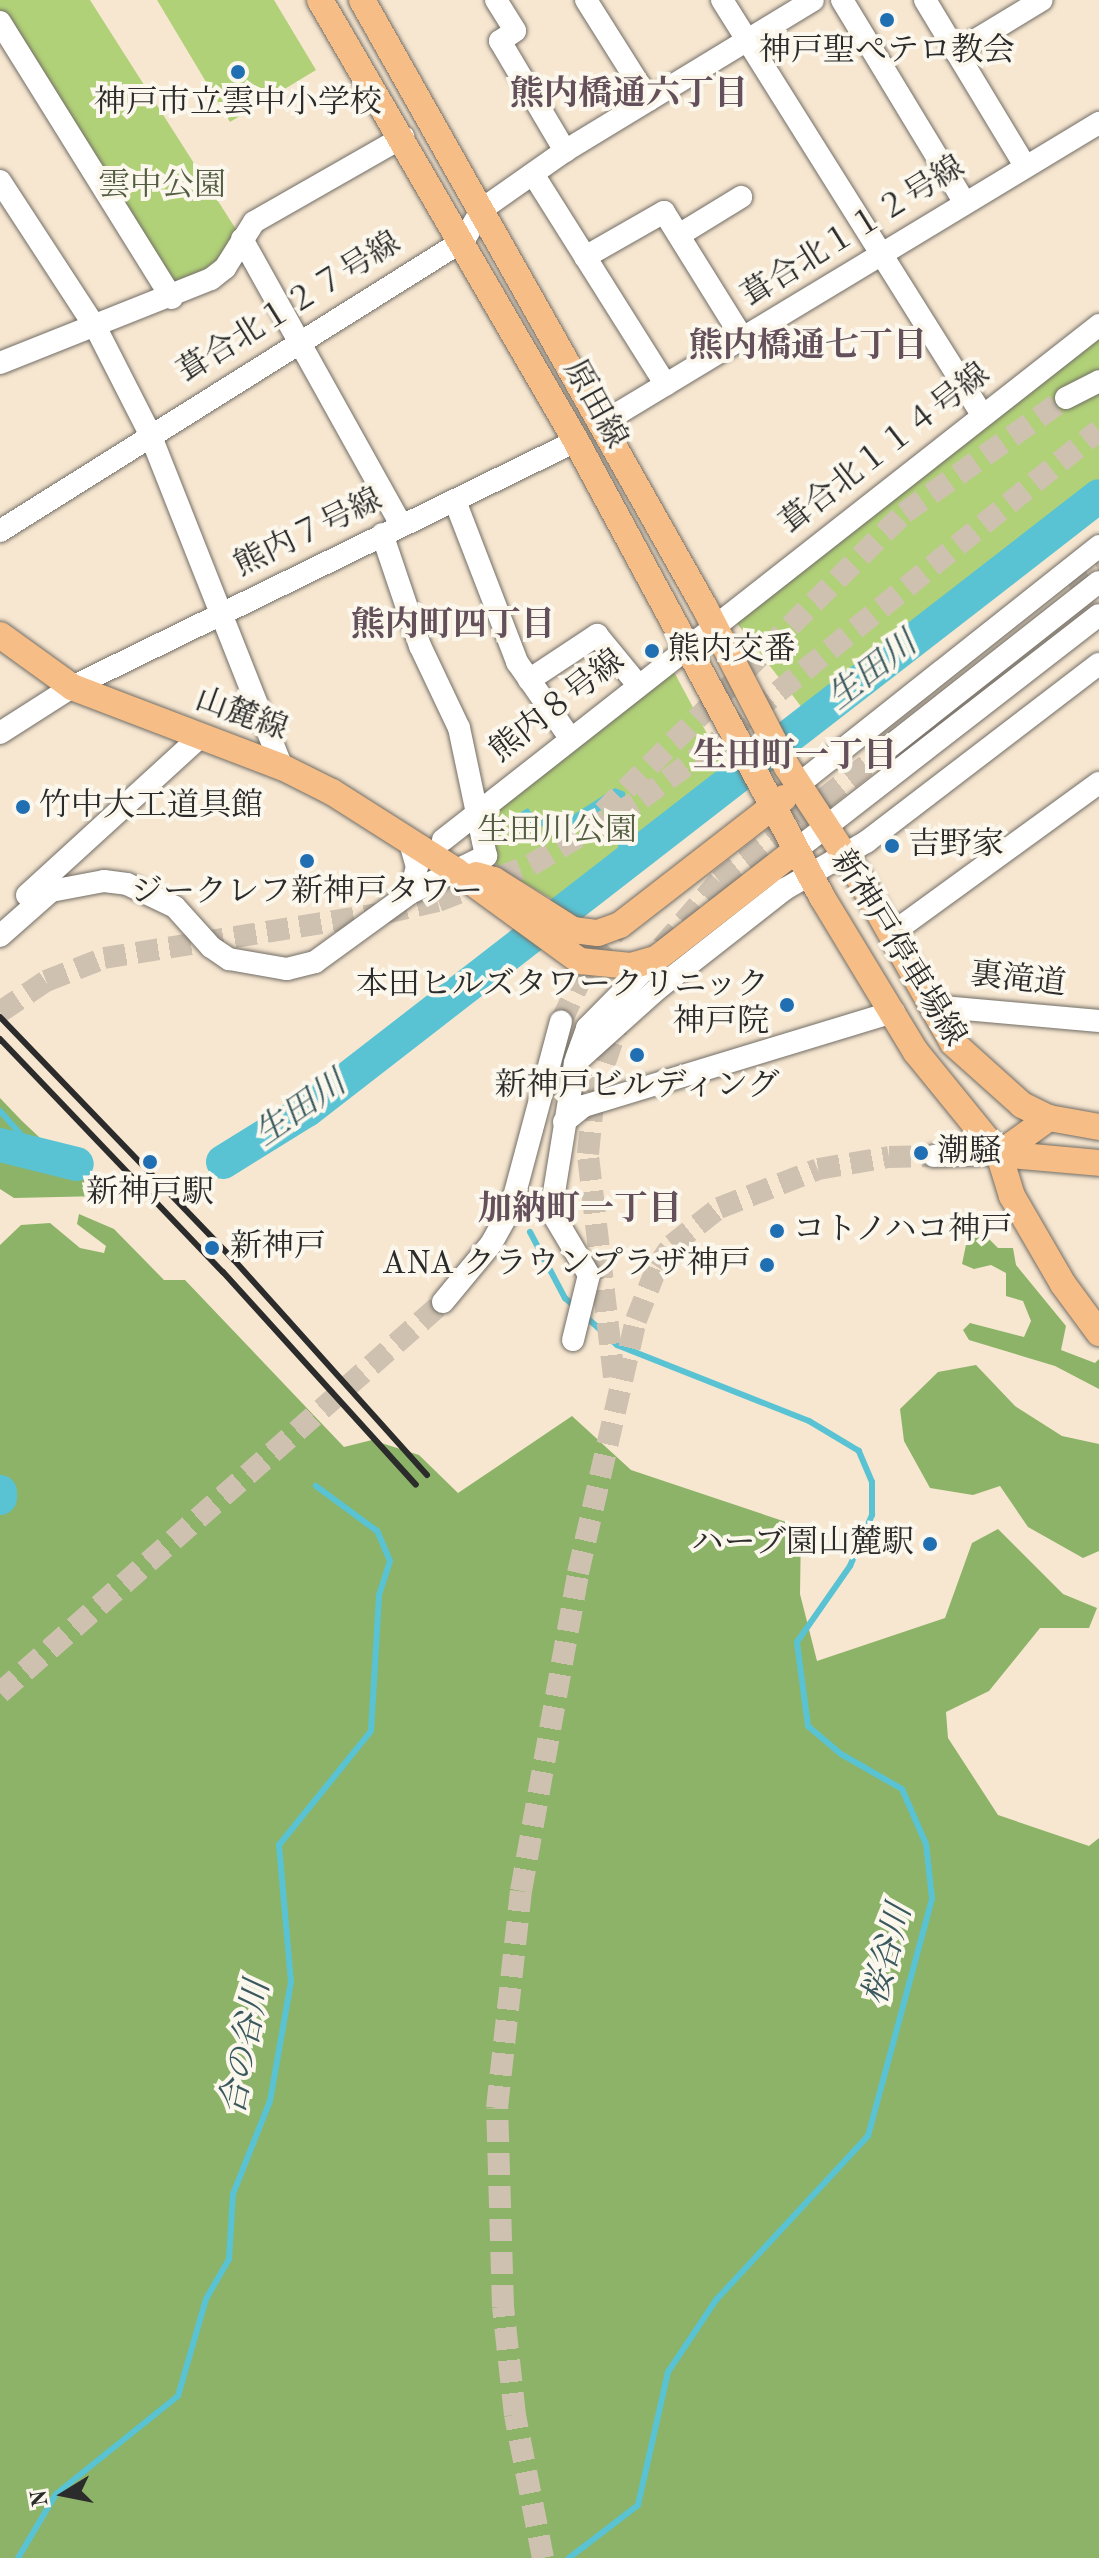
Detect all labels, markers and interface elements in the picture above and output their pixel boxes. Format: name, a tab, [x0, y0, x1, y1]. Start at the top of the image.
marker: 神戸聖ぺテロ教会	[878, 11, 896, 29]
place label: 神戸聖ぺテロ教会	[759, 33, 1015, 71]
marker: 神戸市立雲中小学校	[229, 63, 247, 81]
district label: 熊内橋通六丁目	[510, 76, 748, 116]
place label: 神戸市立雲中小学校	[94, 85, 382, 123]
street label: 葺合北１１２号線	[735, 149, 973, 317]
park label: 雲中公園	[98, 168, 226, 206]
street label: 葺合北１２７号線	[171, 225, 409, 393]
district label: 熊内橋通七丁目	[689, 328, 927, 368]
street label: 原田線	[554, 354, 634, 456]
street label: 葺合北１１４号線	[773, 356, 999, 544]
street label: 熊内７号線	[229, 482, 389, 586]
district label: 熊内町四丁目	[351, 607, 555, 647]
water label: 生田川	[820, 625, 926, 719]
place label: 熊内交番	[668, 632, 796, 670]
marker: 熊内交番	[643, 642, 661, 660]
street label: 熊内８号線	[483, 643, 633, 771]
street label: 山麓線	[189, 682, 293, 750]
district label: 生田町一丁目	[693, 738, 897, 778]
place label: 竹中大工道具館	[39, 788, 263, 826]
marker: 竹中大工道具館	[14, 798, 32, 816]
park label: 生田川公園	[477, 813, 637, 851]
place label: 吉野家	[908, 827, 1004, 865]
marker: 吉野家	[883, 837, 901, 855]
street label: 新神戸停車場線	[821, 844, 973, 1054]
marker: ジークレフ新神戸タワー	[298, 852, 316, 870]
place label: ジークレフ新神戸タワー	[131, 874, 483, 912]
street label: 裏滝道	[968, 957, 1068, 1005]
place label: 本田ヒルズタワークリニック 神戸院	[353, 968, 769, 1043]
marker: 本田ヒルズタワークリニック 神戸院	[776, 994, 798, 1016]
marker: 新神戸ビルディング	[628, 1046, 646, 1064]
water label: 生田川	[248, 1064, 354, 1156]
place label: 新神戸ビルディング	[493, 1068, 781, 1106]
place label: 潮騒	[937, 1134, 1001, 1172]
marker: 潮騒	[912, 1144, 930, 1162]
marker: 新神戸駅	[141, 1153, 159, 1171]
place label: 新神戸駅	[86, 1175, 214, 1213]
district label: 加納町一丁目	[478, 1191, 682, 1231]
place label: コトノハコ神戸	[793, 1212, 1017, 1250]
marker: コトノハコ神戸	[768, 1222, 786, 1240]
place label: 新神戸	[230, 1229, 326, 1267]
marker: 新神戸	[201, 1237, 223, 1259]
place label: ANA クラウンプラザ神戸	[382, 1246, 751, 1284]
marker: ANA クラウンプラザ神戸	[758, 1256, 776, 1274]
place label: ハーブ園山麓駅	[690, 1525, 914, 1563]
marker: ハーブ園山麓駅	[921, 1535, 939, 1553]
water label: 桜谷川	[856, 1900, 922, 2010]
water label: 合の谷川	[214, 1977, 280, 2119]
north arrow	[24, 2454, 104, 2534]
text: N	[28, 2488, 53, 2508]

